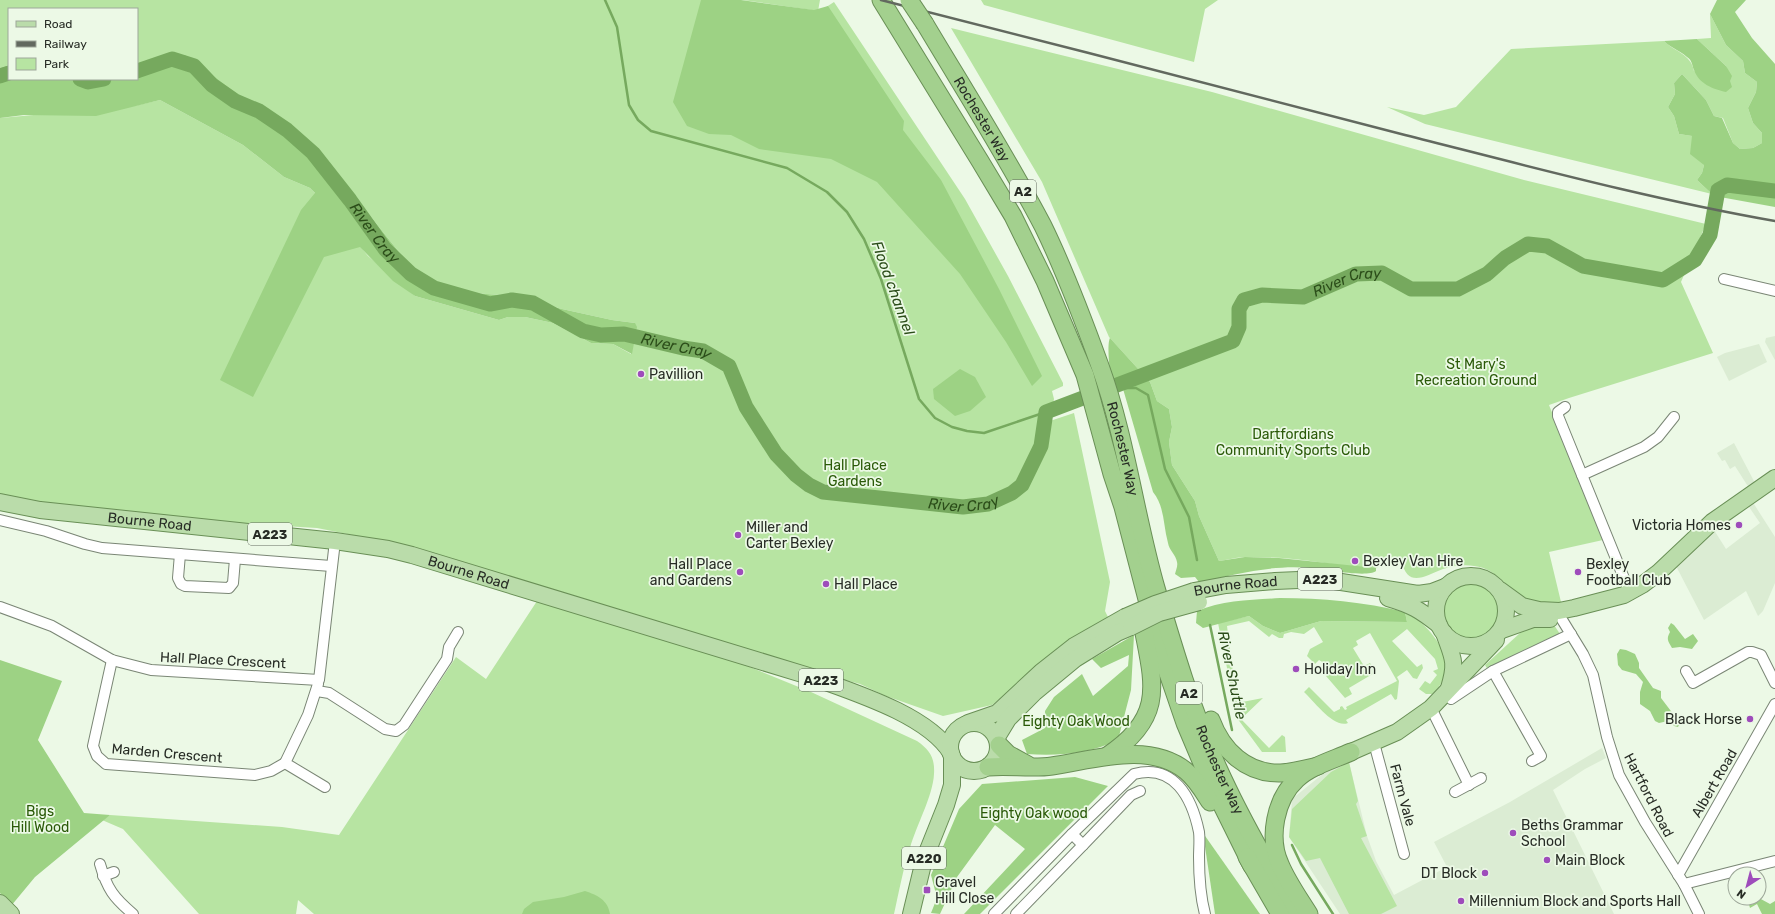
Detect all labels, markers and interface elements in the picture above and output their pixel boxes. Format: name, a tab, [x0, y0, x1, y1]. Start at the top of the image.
legend	[8, 8, 138, 80]
text: Road	[44, 17, 72, 31]
text: Railway	[44, 37, 87, 51]
text: Park	[44, 57, 70, 71]
street label: Rochester Way	[950, 74, 1014, 165]
road number: A2	[1010, 180, 1036, 202]
water label: River Cray	[346, 199, 404, 268]
water label: Flood channel	[868, 239, 918, 338]
water label: River Cray	[1310, 264, 1382, 301]
water label: River Cray	[639, 329, 716, 363]
park label: St Mary's Recreation Ground	[1415, 356, 1537, 389]
place label: Pavillion	[649, 366, 703, 383]
marker: Pavillion	[636, 369, 646, 379]
street label: Rochester Way	[1103, 400, 1142, 498]
park label: Dartfordians Community Sports Club	[1216, 426, 1370, 459]
park label: Hall Place Gardens	[823, 457, 887, 490]
water label: River Cray	[927, 491, 1003, 516]
street label: Bourne Road	[107, 509, 192, 535]
place label: Victoria Homes	[1632, 517, 1731, 534]
place label: Miller and Carter Bexley	[746, 519, 834, 552]
marker: Victoria Homes	[1734, 520, 1744, 530]
road number: A223	[248, 523, 292, 545]
marker: Miller and Carter Bexley	[733, 530, 743, 540]
street label: Bourne Road	[426, 552, 511, 593]
place label: Bexley Van Hire	[1363, 553, 1464, 570]
place label: Hall Place and Gardens	[650, 556, 732, 589]
marker: Bexley Van Hire	[1350, 556, 1360, 566]
place label: Bexley Football Club	[1586, 556, 1671, 589]
marker: Hall Place and Gardens	[735, 567, 745, 577]
marker: Bexley Football Club	[1573, 567, 1583, 577]
road number: A223	[1298, 568, 1342, 590]
street label: Bourne Road	[1192, 573, 1278, 600]
place label: Hall Place	[834, 576, 898, 593]
marker: Hall Place	[821, 579, 831, 589]
water label: River Shuttle	[1214, 629, 1250, 722]
street label: Hall Place Crescent	[160, 649, 287, 672]
place label: Holiday Inn	[1304, 661, 1376, 678]
marker: Holiday Inn	[1291, 664, 1301, 674]
road number: A223	[799, 669, 843, 691]
road number: A2	[1176, 682, 1202, 704]
place label: Black Horse	[1665, 711, 1742, 728]
park label: Eighty Oak Wood	[1022, 713, 1130, 730]
marker: Black Horse	[1745, 714, 1755, 724]
street label: Rochester Way	[1192, 723, 1247, 818]
street label: Marden Crescent	[111, 740, 224, 767]
street label: Albert Road	[1688, 746, 1741, 821]
street label: Hartford Road	[1620, 750, 1677, 840]
street label: Farm Vale	[1386, 762, 1419, 828]
park label: Bigs Hill Wood	[11, 803, 69, 836]
park label: Eighty Oak wood	[980, 805, 1088, 822]
place label: Beths Grammar School	[1521, 817, 1624, 850]
marker: Beths Grammar School	[1508, 828, 1518, 838]
road number: A220	[902, 847, 946, 869]
place label: Main Block	[1555, 852, 1626, 869]
marker: Main Block	[1542, 855, 1552, 865]
place label: DT Block	[1421, 865, 1478, 882]
north arrow	[1727, 866, 1767, 906]
marker: DT Block	[1480, 868, 1490, 878]
place label: Gravel Hill Close	[935, 874, 995, 907]
marker: Gravel Hill Close	[922, 885, 932, 895]
text: N	[1734, 886, 1748, 901]
place label: Millennium Block and Sports Hall	[1469, 893, 1681, 910]
marker: Millennium Block and Sports Hall	[1456, 896, 1466, 906]

